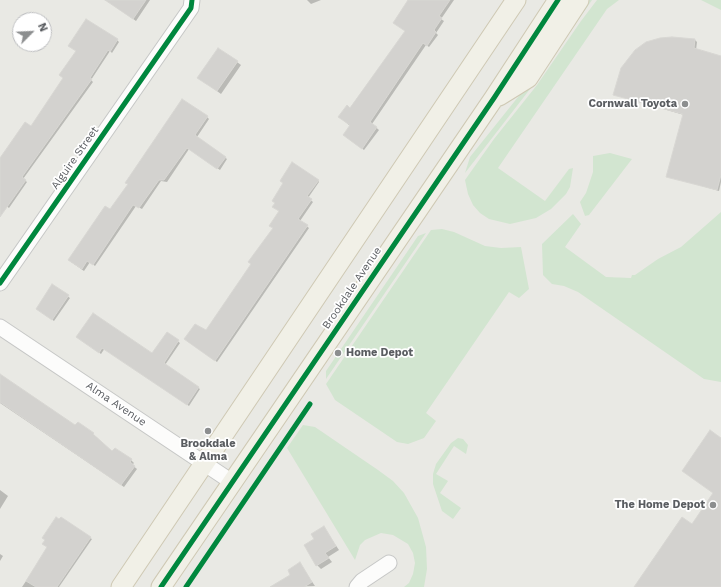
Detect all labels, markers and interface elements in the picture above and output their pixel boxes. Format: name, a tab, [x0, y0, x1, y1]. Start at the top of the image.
north arrow	[12, 12, 52, 52]
text: N	[35, 21, 50, 34]
place label: Cornwall Toyota	[588, 97, 677, 111]
marker: Cornwall Toyota	[680, 99, 690, 109]
street label: Alguire Street	[48, 124, 102, 192]
street label: Brookdale Avenue	[320, 244, 384, 332]
place label: Home Depot	[346, 346, 413, 360]
marker: Home Depot	[333, 348, 343, 358]
street label: Alma Avenue	[83, 379, 149, 429]
marker: Brookdale & Alma	[203, 426, 213, 436]
place label: Brookdale & Alma	[180, 437, 236, 463]
place label: The Home Depot	[614, 498, 705, 512]
marker: The Home Depot	[708, 500, 718, 510]

